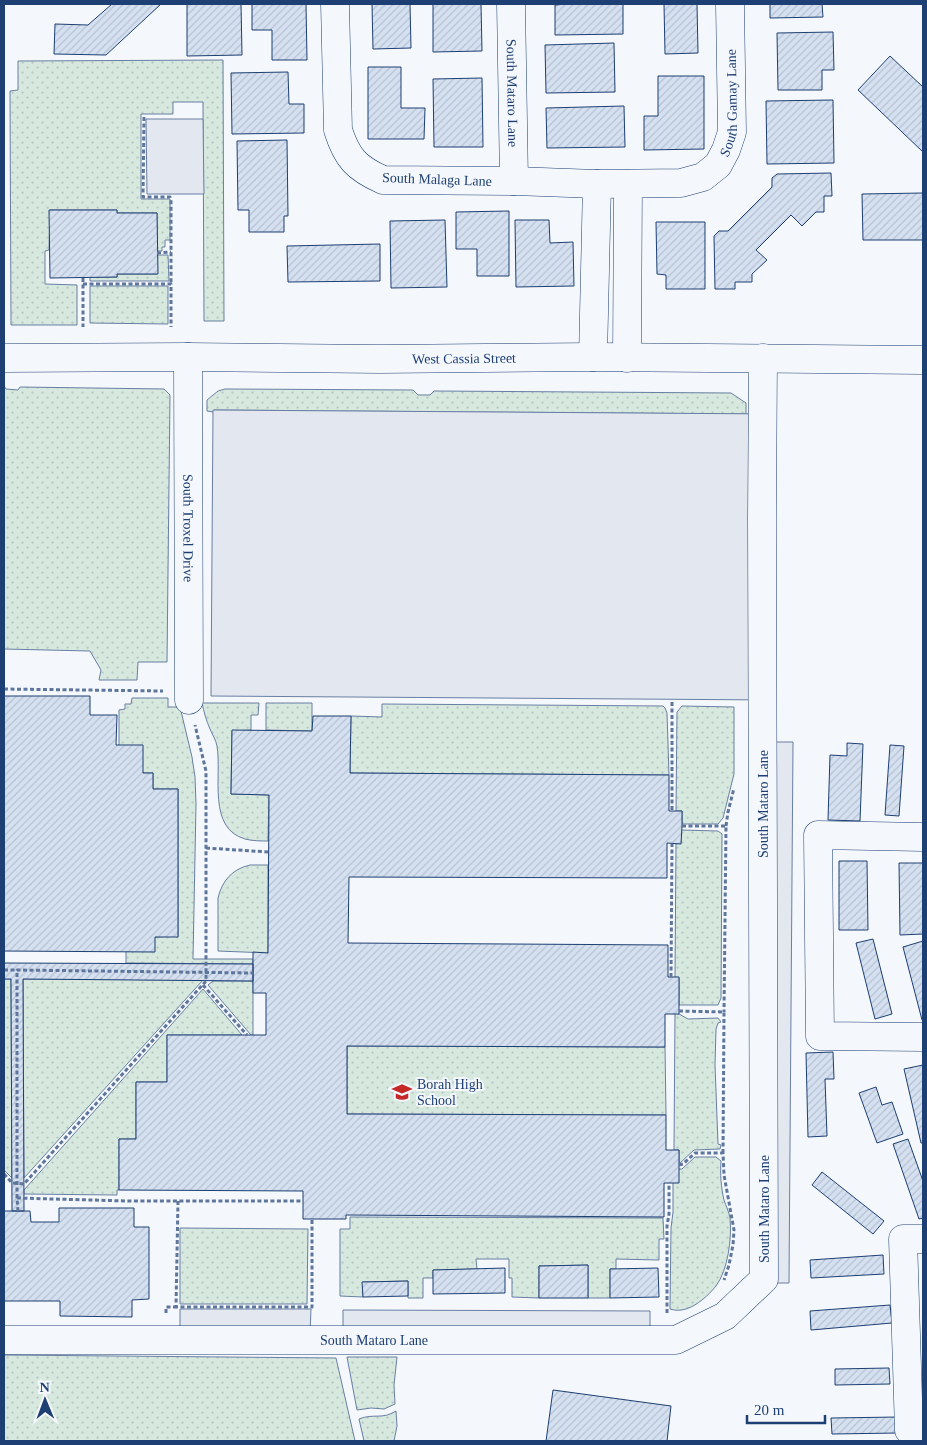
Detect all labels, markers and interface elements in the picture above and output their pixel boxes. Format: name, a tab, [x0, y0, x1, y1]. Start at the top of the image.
street label: South Mataro Lane	[504, 39, 520, 147]
street label: South Gamay Lane	[717, 49, 740, 159]
street label: South Malaga Lane	[382, 170, 492, 189]
street label: West Cassia Street	[412, 351, 516, 367]
street label: South Troxel Drive	[180, 474, 196, 582]
street label: South Mataro Lane	[756, 750, 771, 858]
place label: Borah High School	[417, 1077, 483, 1108]
school or university icon: Borah High School	[391, 1081, 413, 1103]
street label: South Mataro Lane	[757, 1155, 772, 1263]
street label: South Mataro Lane	[320, 1333, 428, 1348]
north arrow	[20, 1375, 70, 1425]
text: N	[40, 1380, 50, 1395]
scale bar	[747, 1392, 824, 1424]
text: 20 m	[754, 1402, 785, 1418]

